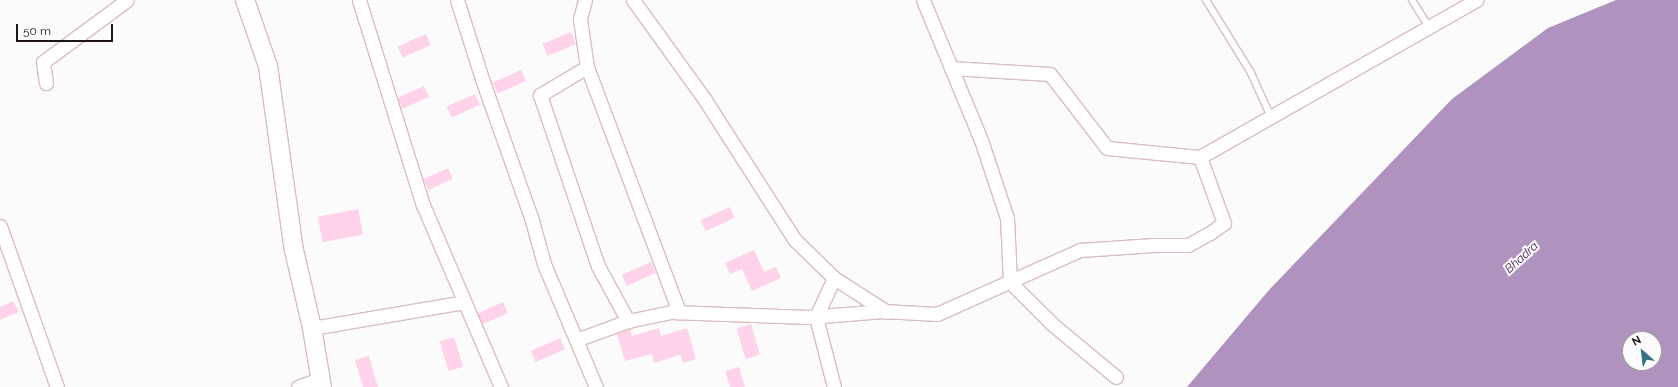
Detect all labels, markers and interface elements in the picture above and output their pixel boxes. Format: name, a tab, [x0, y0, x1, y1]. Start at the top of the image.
scale bar	[18, 16, 115, 42]
text: 50 m	[23, 24, 51, 38]
water label: Bhadra	[1502, 239, 1542, 277]
north arrow	[1622, 331, 1662, 371]
text: N	[1630, 333, 1643, 349]

